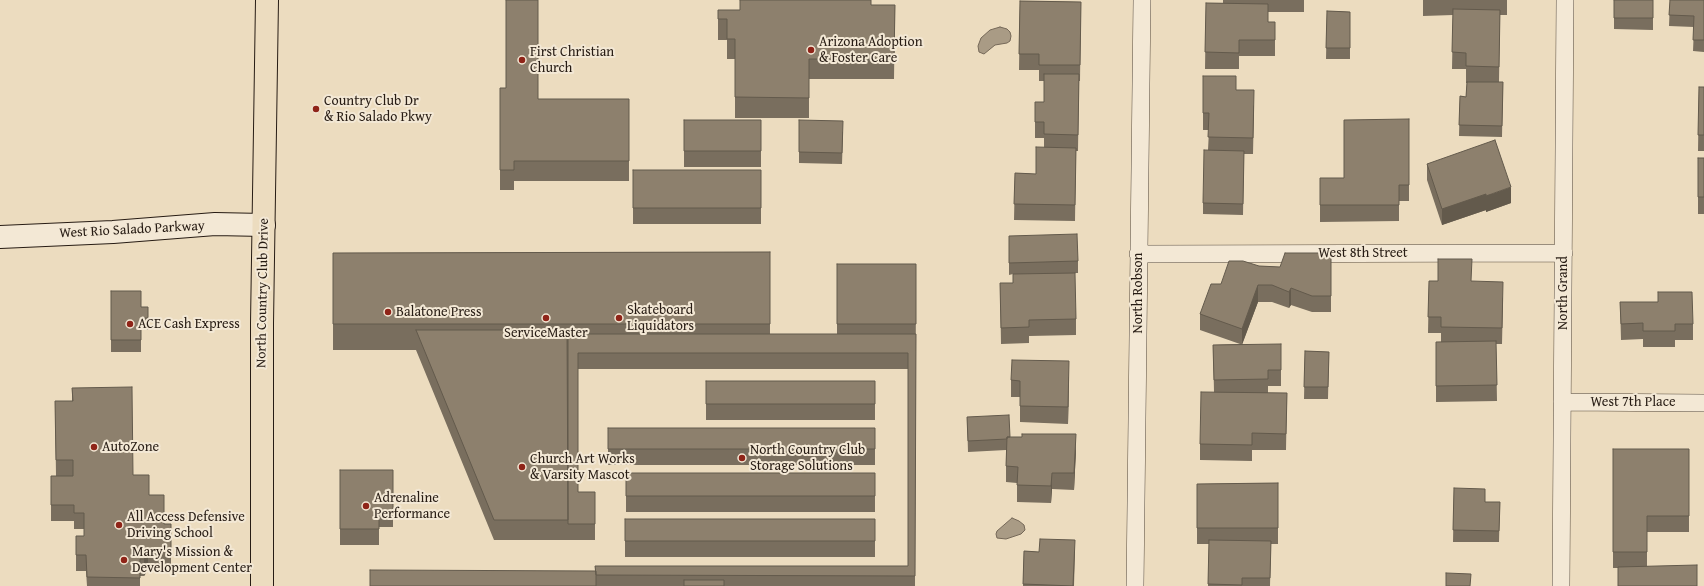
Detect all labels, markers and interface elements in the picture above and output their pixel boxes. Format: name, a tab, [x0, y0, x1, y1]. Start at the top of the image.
place label: Arizona Adoption & Foster Care	[819, 34, 923, 66]
place label: First Christian Church	[530, 44, 614, 76]
marker: Arizona Adoption & Foster Care	[806, 45, 816, 55]
marker: First Christian Church	[517, 55, 527, 65]
place label: Country Club Dr & Rio Salado Pkwy	[324, 93, 432, 126]
marker: Country Club Dr & Rio Salado Pkwy	[311, 104, 321, 114]
street label: West Rio Salado Parkway	[59, 218, 205, 242]
street label: North Country Club Drive	[253, 218, 273, 368]
street label: West 8th Street	[1318, 245, 1408, 261]
street label: North Robson	[1130, 253, 1146, 333]
street label: North Grand	[1555, 256, 1571, 330]
place label: Skateboard Liquidators	[627, 302, 694, 334]
place label: Balatone Press	[396, 304, 481, 320]
marker: Balatone Press	[383, 307, 393, 317]
marker: ServiceMaster	[541, 313, 551, 323]
marker: Skateboard Liquidators	[614, 313, 624, 323]
place label: ACE Cash Express	[138, 316, 240, 332]
marker: ACE Cash Express	[125, 319, 135, 329]
place label: ServiceMaster	[504, 325, 588, 341]
street label: West 7th Place	[1591, 394, 1675, 410]
place label: AutoZone	[102, 439, 159, 455]
marker: AutoZone	[89, 442, 99, 452]
place label: North Country Club Storage Solutions	[750, 442, 865, 474]
place label: Church Art Works & Varsity Mascot	[530, 451, 635, 484]
marker: North Country Club Storage Solutions	[737, 453, 747, 463]
marker: Church Art Works & Varsity Mascot	[517, 462, 527, 472]
place label: Adrenaline Performance	[374, 490, 450, 522]
marker: Adrenaline Performance	[361, 501, 371, 511]
place label: All Access Defensive Driving School	[127, 509, 245, 542]
marker: All Access Defensive Driving School	[114, 520, 124, 530]
place label: Mary's Mission & Development Center	[132, 544, 252, 576]
marker: Mary's Mission & Development Center	[119, 555, 129, 565]

